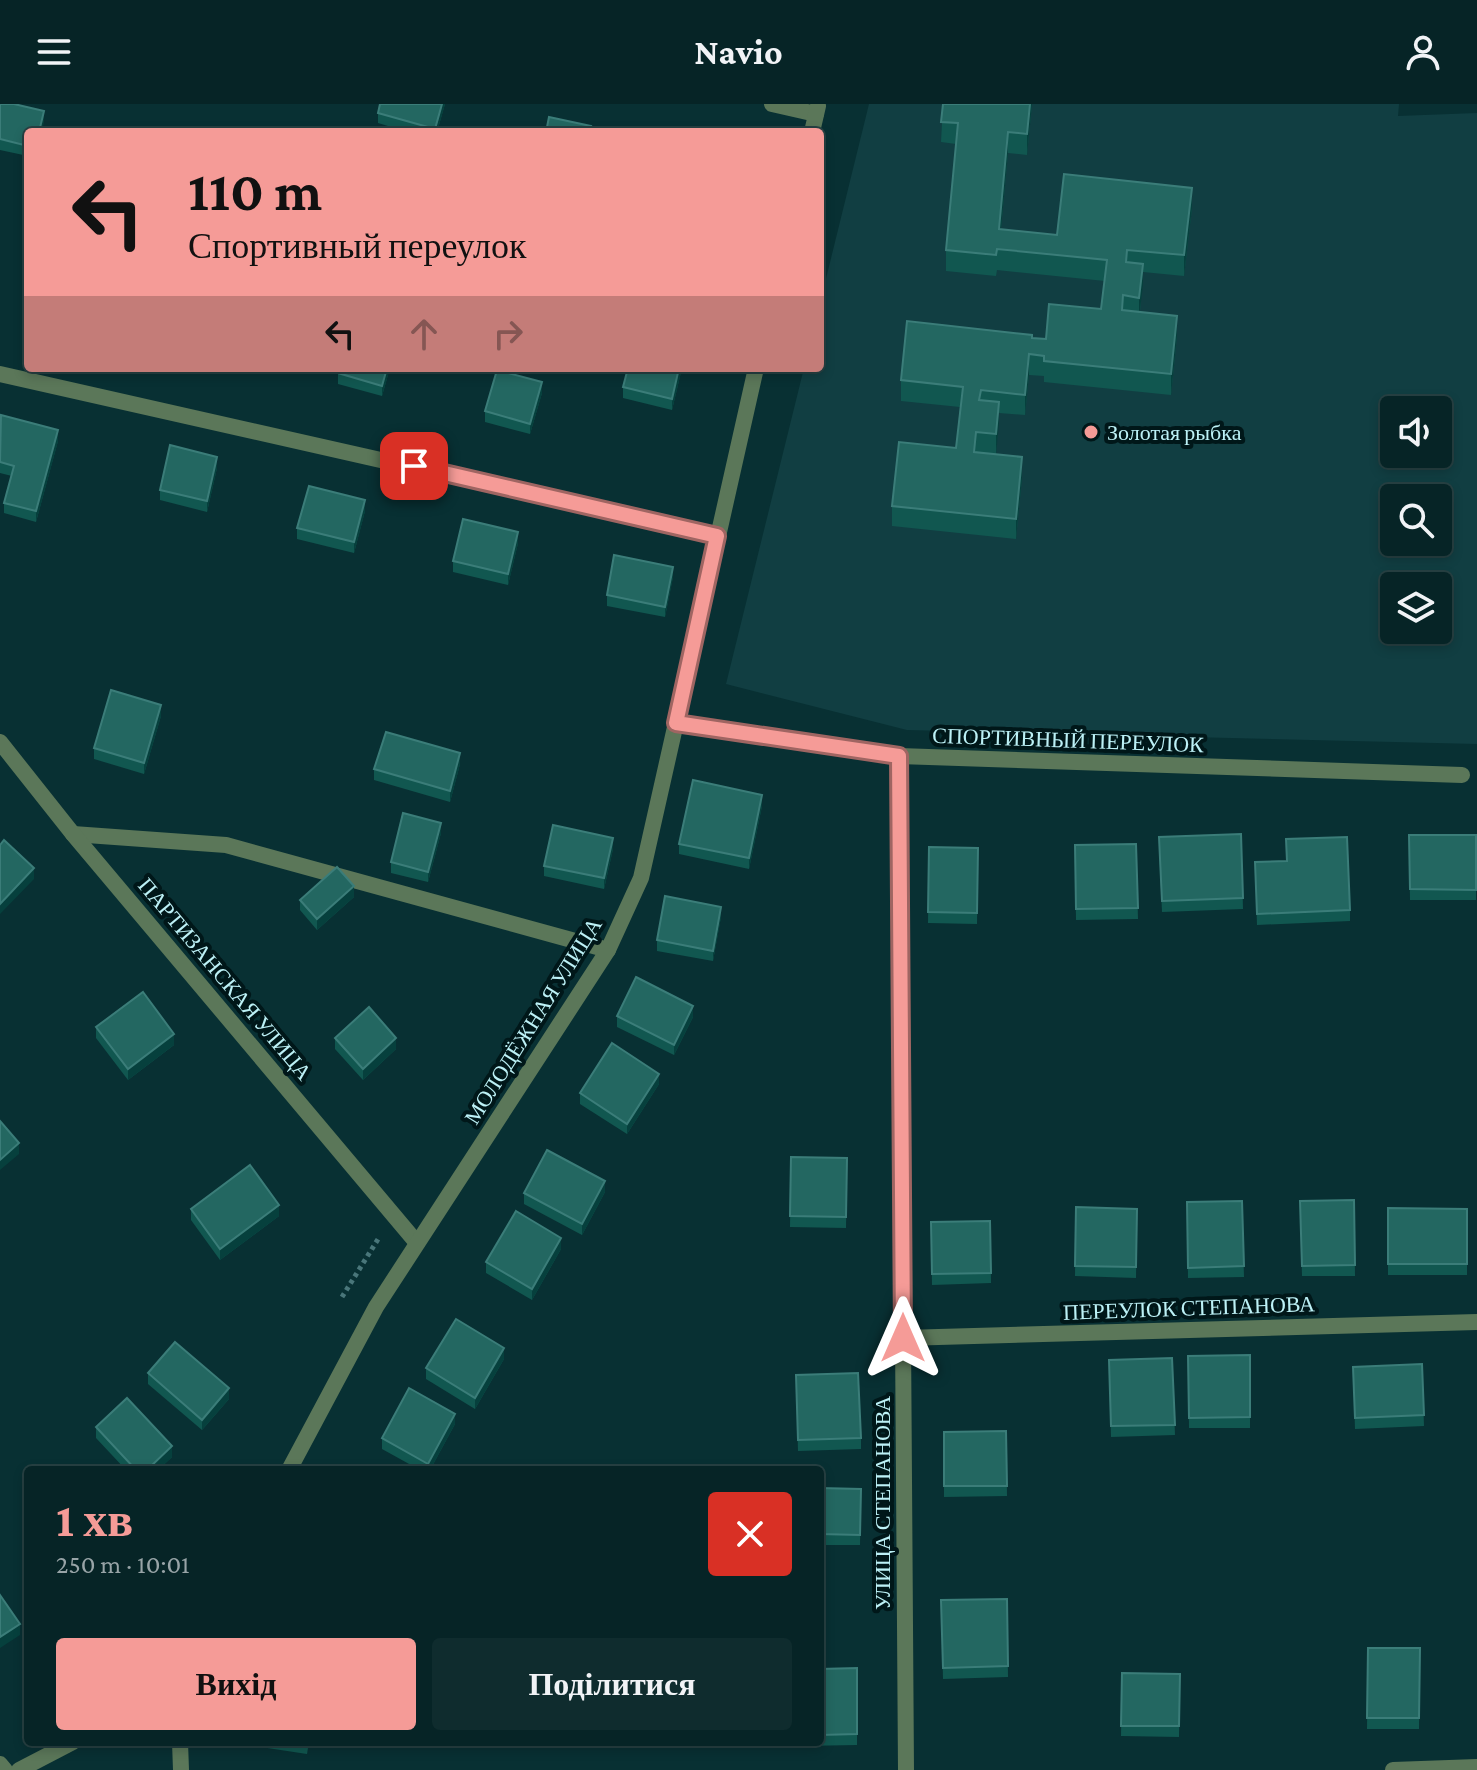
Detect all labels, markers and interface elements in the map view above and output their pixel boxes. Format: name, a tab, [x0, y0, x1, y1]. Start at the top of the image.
icon: menu	[32, 30, 76, 74]
icon: person	[1401, 30, 1445, 74]
text: Navio	[694, 32, 783, 72]
icon: left	[56, 160, 160, 264]
text: 110 m	[188, 160, 322, 222]
text: Спортивный переулок	[188, 226, 526, 266]
icon: left	[318, 312, 362, 356]
icon: ahead	[402, 312, 446, 356]
icon: right	[486, 312, 530, 356]
map controls	[1380, 396, 1452, 644]
button: sound	[1380, 396, 1452, 468]
place label: Золотая рыбка	[1107, 420, 1242, 445]
marker: Золотая рыбка	[1082, 423, 1100, 441]
pin	[380, 432, 448, 500]
icon: arrive	[392, 444, 436, 488]
button: search	[1380, 484, 1452, 556]
button: layers	[1380, 572, 1452, 644]
street label: СПОРТИВНЫЙ ПЕРЕУЛОК	[932, 723, 1204, 757]
street label: ПАРТИЗАНСКАЯ УЛИЦА	[133, 873, 317, 1085]
street label: МОЛОДЁЖНАЯ УЛИЦА	[459, 913, 607, 1129]
street label: ПЕРЕУЛОК СТЕПАНОВА	[1063, 1291, 1315, 1325]
position arrow	[861, 1296, 945, 1380]
street label: УЛИЦА СТЕПАНОВА	[870, 1396, 895, 1610]
button: close	[708, 1492, 792, 1576]
text: 1 хв	[56, 1493, 133, 1546]
text: 250 m · 10:01	[56, 1550, 190, 1579]
button: Вихід	[56, 1638, 416, 1730]
button: Поділитися	[432, 1638, 792, 1730]

